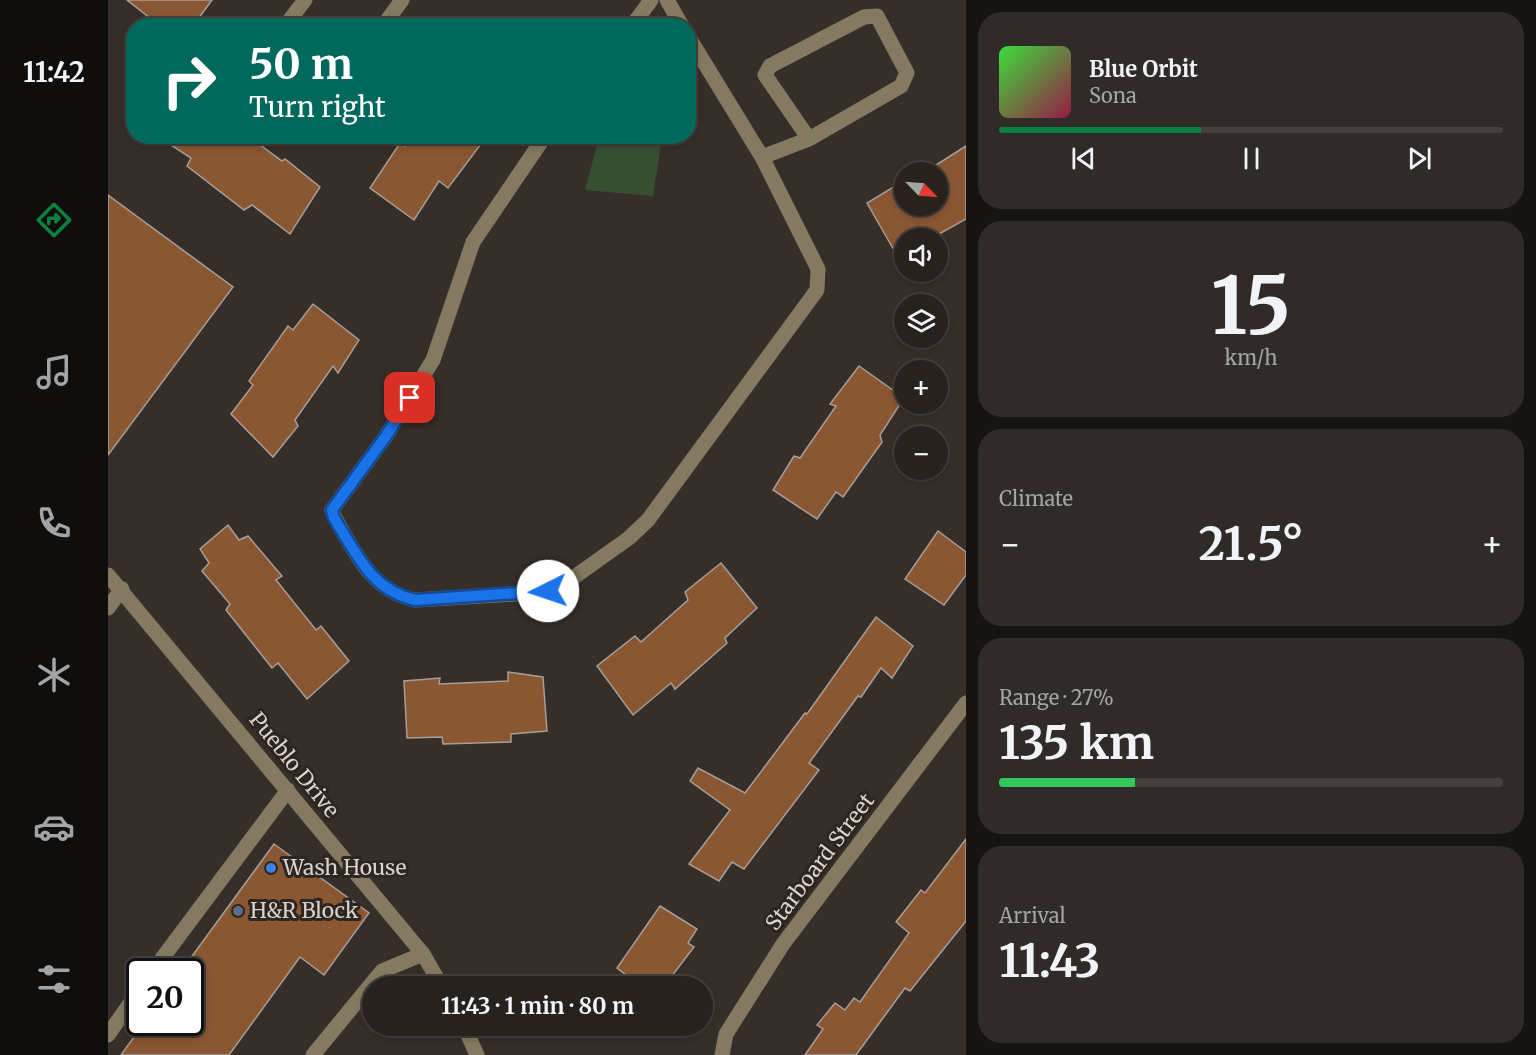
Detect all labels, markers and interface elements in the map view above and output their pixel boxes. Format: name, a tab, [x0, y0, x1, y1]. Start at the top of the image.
text: 50 m	[249, 38, 353, 90]
icon: right	[150, 42, 228, 120]
text: 11:42	[23, 55, 85, 89]
text: Blue Orbit	[1089, 55, 1198, 83]
text: Sona	[1089, 83, 1137, 108]
text: Turn right	[249, 90, 386, 124]
icon: previous	[1067, 142, 1100, 175]
icon: pause	[1235, 142, 1268, 175]
icon: next	[1403, 142, 1436, 175]
north arrow	[894, 162, 948, 216]
map controls	[894, 162, 948, 480]
icon: directions	[33, 199, 75, 241]
button: sound	[894, 228, 948, 282]
text: 15	[1211, 257, 1291, 355]
button: layers	[894, 294, 948, 348]
text: km/h	[1225, 345, 1277, 370]
icon: music	[33, 351, 75, 393]
button: +	[894, 360, 948, 414]
pin	[384, 372, 435, 423]
icon: arrive	[393, 381, 426, 414]
button: −	[894, 426, 948, 480]
text: Climate	[999, 486, 1073, 511]
icon: phone	[33, 502, 75, 544]
text: 21.5°	[1199, 516, 1303, 572]
text: −	[999, 524, 1021, 565]
text: +	[1481, 524, 1503, 565]
position arrow	[516, 559, 580, 623]
icon: climate	[33, 654, 75, 696]
text: Range · 27%	[999, 685, 1114, 710]
street label: Pueblo Drive	[244, 706, 345, 823]
text: 135 km	[999, 715, 1154, 771]
street label: Starboard Street	[759, 788, 880, 935]
icon: car	[33, 806, 75, 848]
place label: Wash House	[282, 854, 406, 881]
marker: Wash House	[264, 861, 278, 875]
place label: H&R Block	[250, 897, 359, 924]
text: Arrival	[999, 903, 1066, 928]
marker: H&R Block	[231, 904, 245, 918]
text: 11:43	[999, 933, 1100, 989]
icon: filters	[33, 958, 75, 1000]
speed limit sign: 20	[126, 958, 204, 1036]
text: 11:43 · 1 min · 80 m	[441, 992, 634, 1020]

